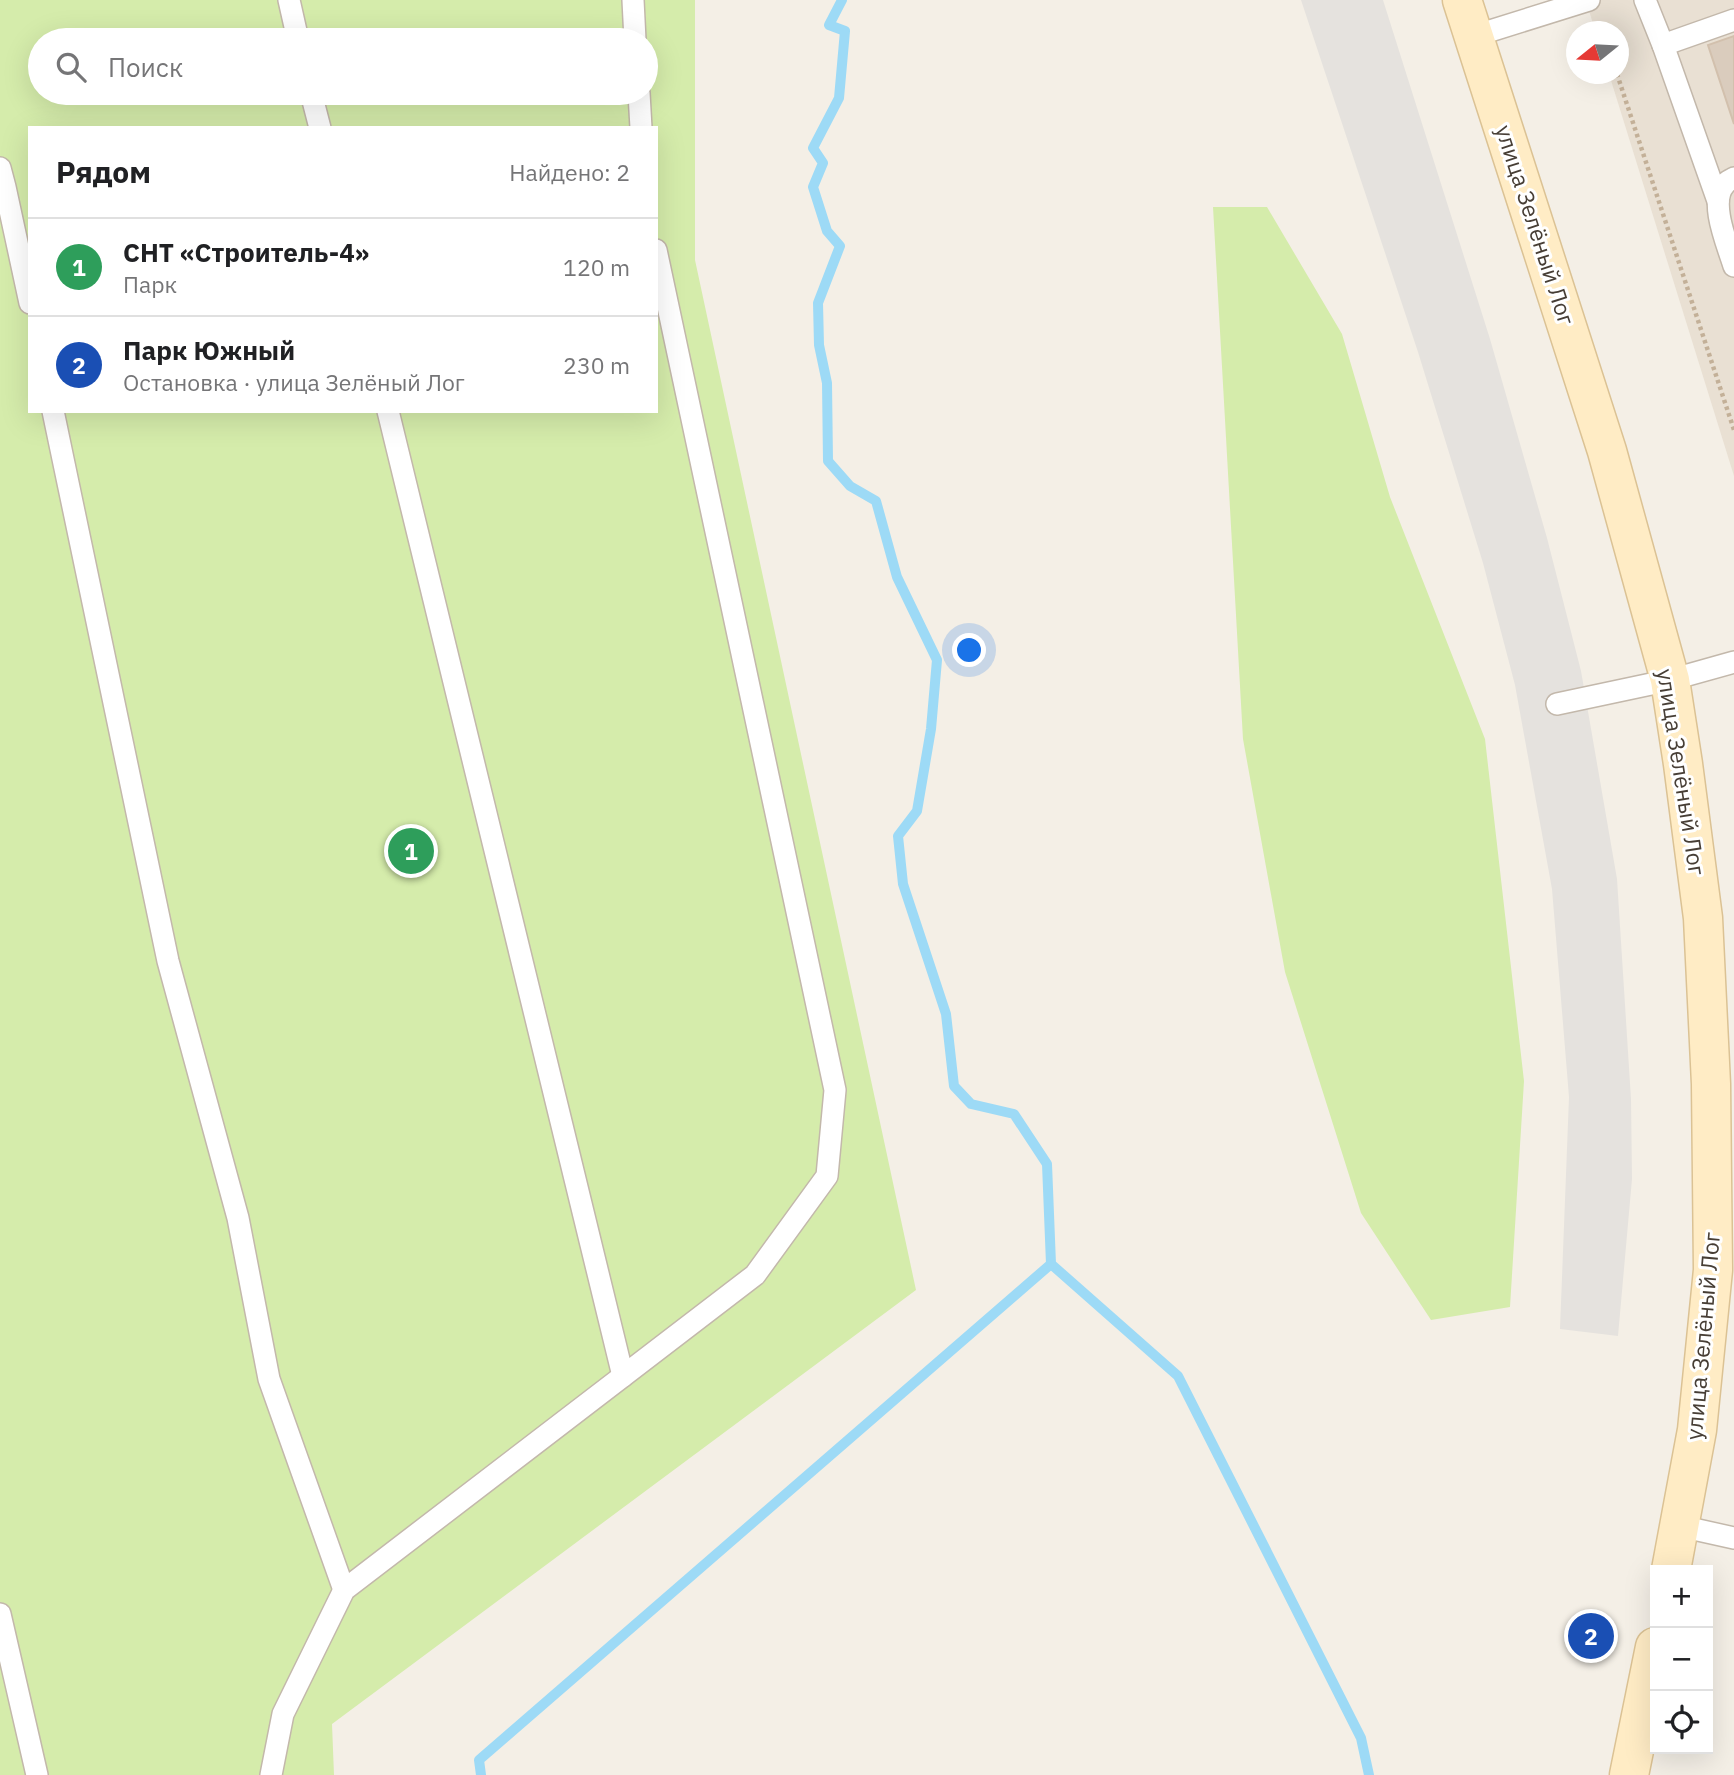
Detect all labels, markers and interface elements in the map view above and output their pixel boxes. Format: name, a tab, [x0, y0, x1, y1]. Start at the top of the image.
north arrow	[1566, 21, 1629, 84]
search box	[28, 28, 658, 105]
icon: search	[52, 48, 90, 86]
text: Поиск	[108, 50, 183, 84]
street label: улица Зелёный Лог	[1489, 121, 1582, 329]
text: Рядом	[56, 152, 151, 191]
text: Найдено: 2	[509, 157, 630, 187]
text: СНТ «Строитель-4»	[123, 235, 369, 269]
text: 1	[72, 252, 86, 282]
text: 120 m	[563, 252, 630, 282]
text: Парк	[123, 269, 177, 299]
text: Парк Южный	[123, 333, 295, 367]
text: 2	[72, 350, 86, 380]
text: 230 m	[563, 350, 630, 380]
text: Остановка · улица Зелёный Лог	[123, 367, 465, 397]
your location	[952, 633, 986, 667]
street label: улица Зелёный Лог	[1651, 666, 1713, 877]
pin: 1	[388, 825, 434, 877]
street label: улица Зелёный Лог	[1678, 1231, 1726, 1441]
map controls	[1650, 1565, 1713, 1754]
button: +	[1650, 1565, 1713, 1628]
pin: 2	[1568, 1610, 1614, 1662]
button: −	[1650, 1628, 1713, 1691]
button: locate	[1650, 1691, 1713, 1754]

